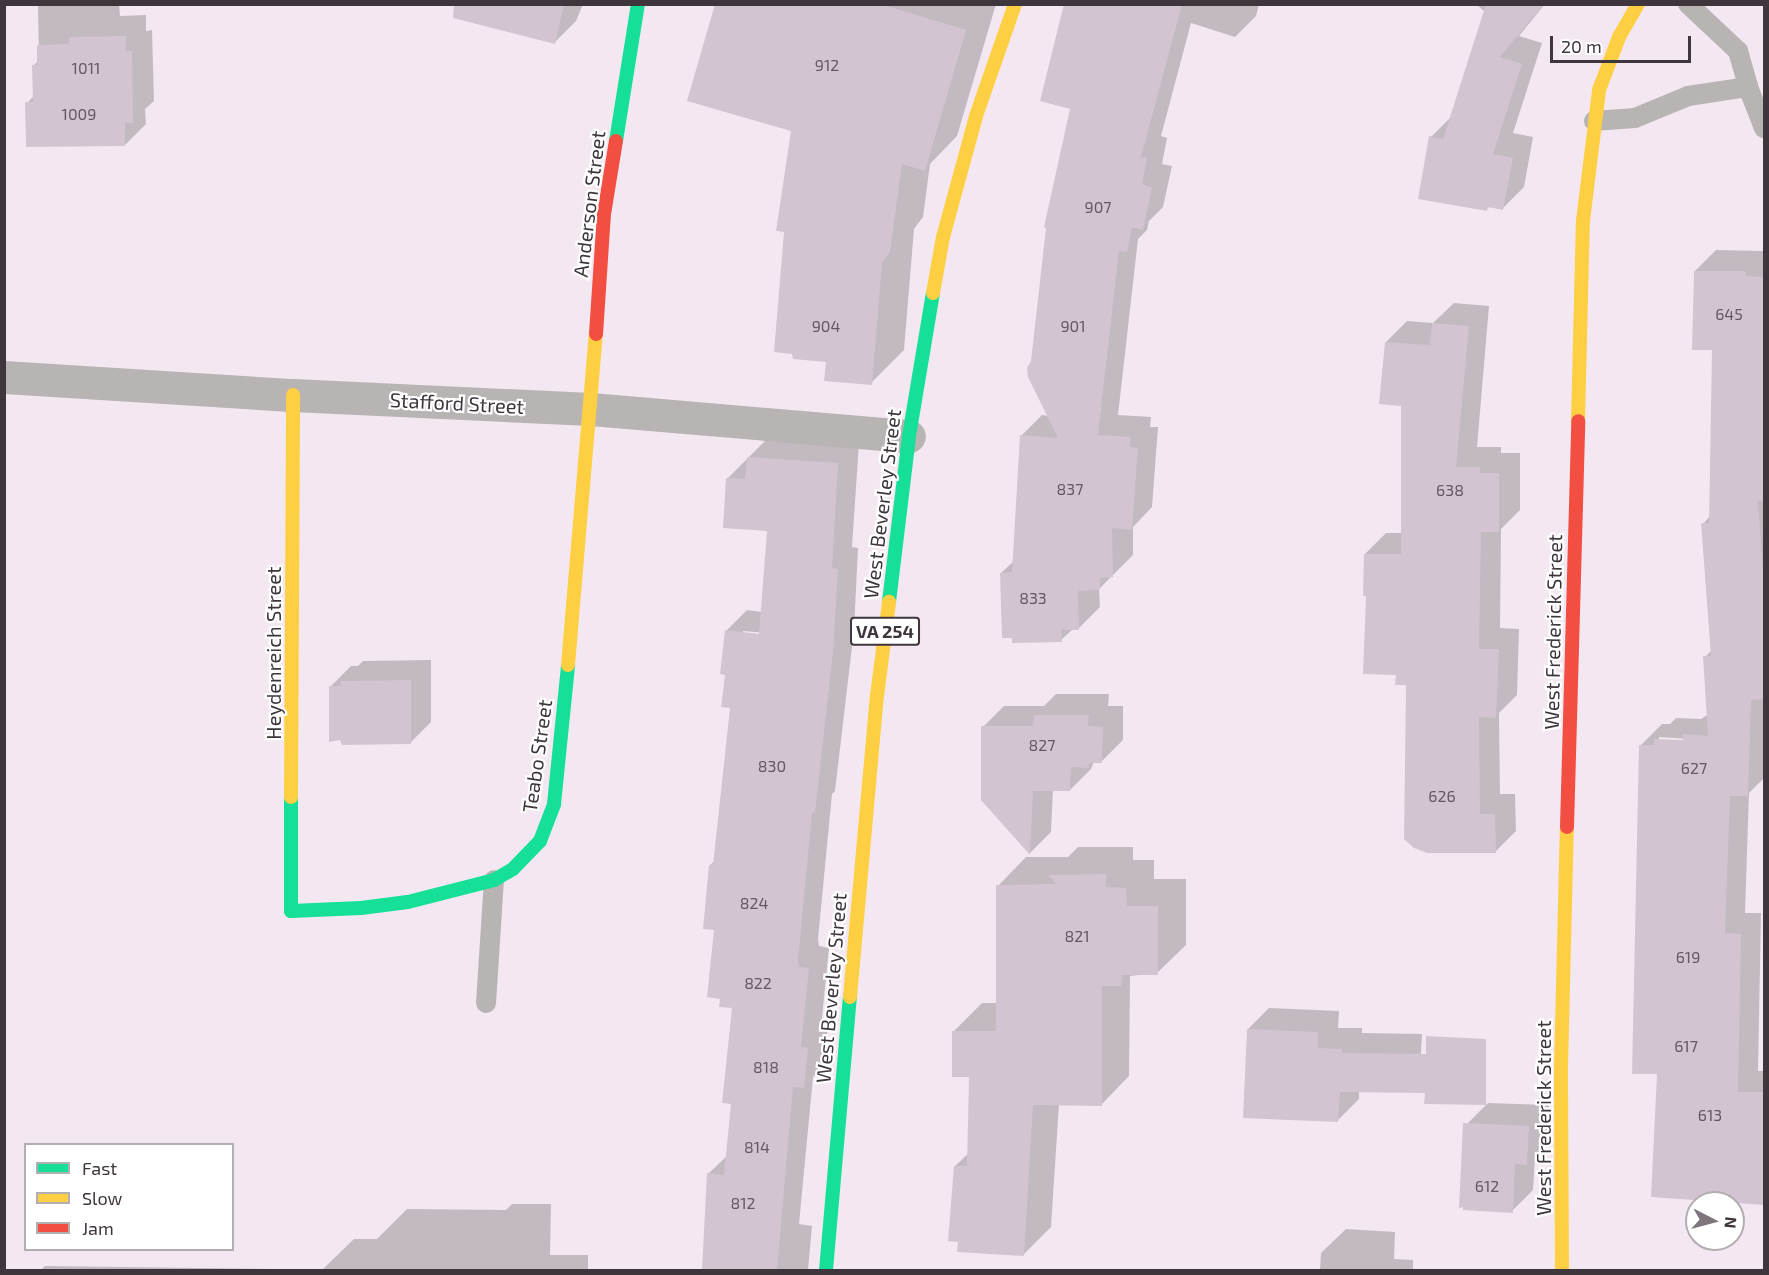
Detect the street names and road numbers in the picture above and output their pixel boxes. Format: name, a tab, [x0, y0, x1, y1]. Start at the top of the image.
street label: Anderson Street	[568, 129, 610, 279]
street label: Stafford Street	[389, 387, 525, 419]
street label: West Beverley Street	[858, 408, 906, 600]
street label: West Frederick Street	[1539, 534, 1567, 730]
street label: Heydenreich Street	[261, 566, 285, 740]
road number: VA 254	[849, 616, 921, 646]
street label: Teabo Street	[517, 698, 557, 814]
street label: West Beverley Street	[811, 892, 851, 1084]
street label: West Frederick Street	[1531, 1020, 1555, 1216]

